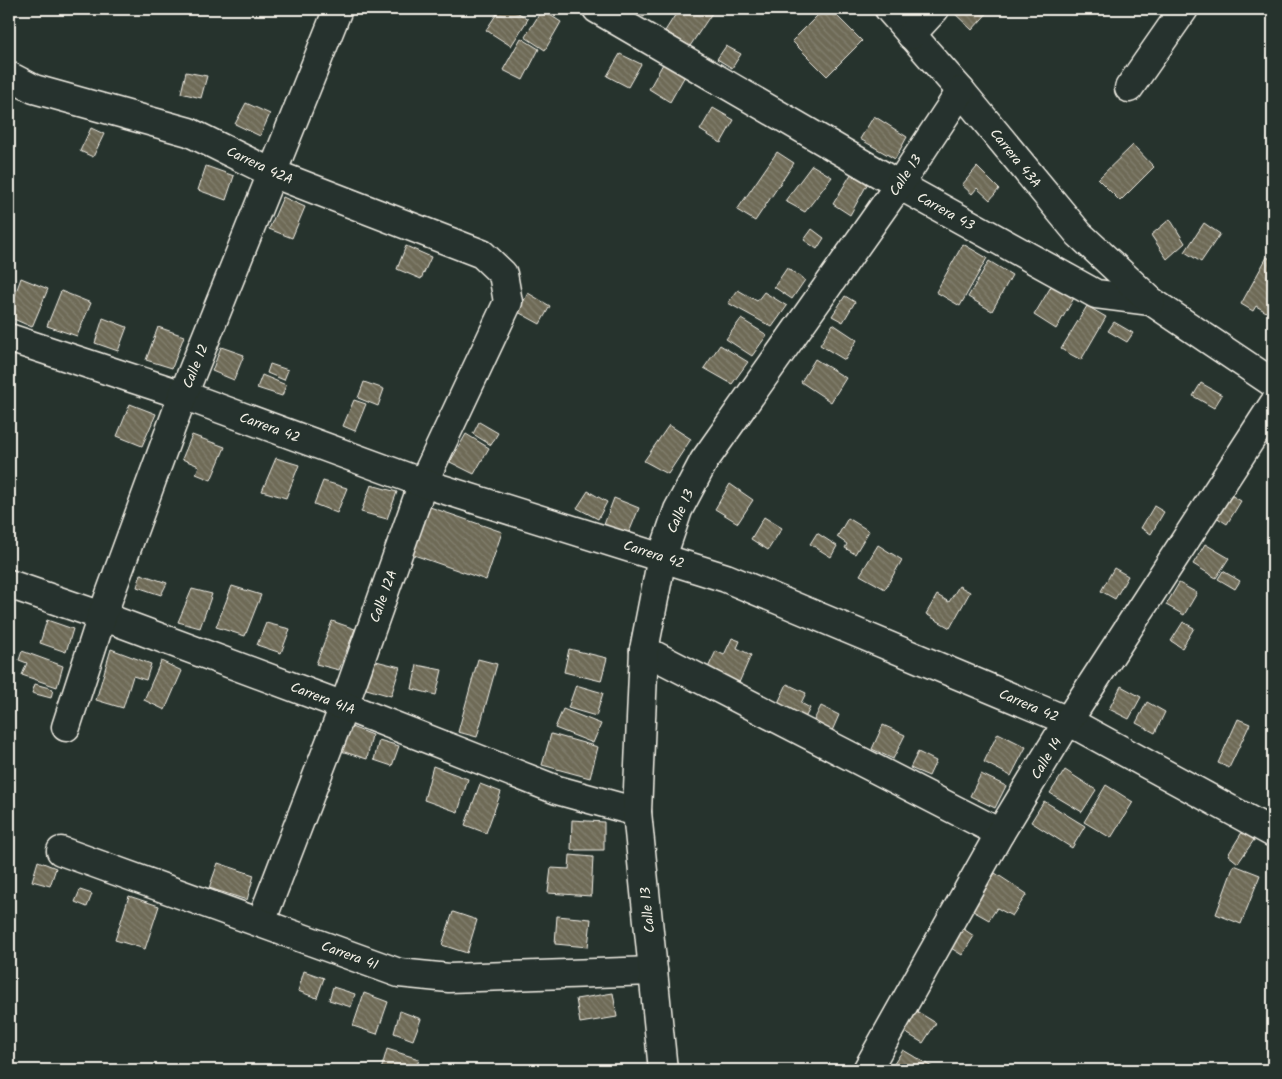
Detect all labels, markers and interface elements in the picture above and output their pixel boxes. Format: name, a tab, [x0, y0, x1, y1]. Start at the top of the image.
street label: Carrera 43A	[984, 124, 1046, 193]
street label: Carrera 42A	[222, 141, 297, 191]
street label: Calle 13	[884, 150, 928, 201]
street label: Carrera 43	[913, 187, 978, 237]
street label: Calle 12	[177, 341, 215, 392]
street label: Carrera 42	[236, 407, 303, 449]
street label: Calle 13	[661, 486, 700, 537]
street label: Carrera 42	[620, 535, 687, 575]
street label: Calle 12A	[364, 567, 404, 626]
street label: Carrera 41A	[287, 676, 358, 721]
street label: Carrera 42	[995, 683, 1062, 728]
street label: Calle 14	[1026, 733, 1068, 784]
street label: Calle 13	[635, 886, 661, 934]
street label: Carrera 41	[318, 935, 381, 976]

